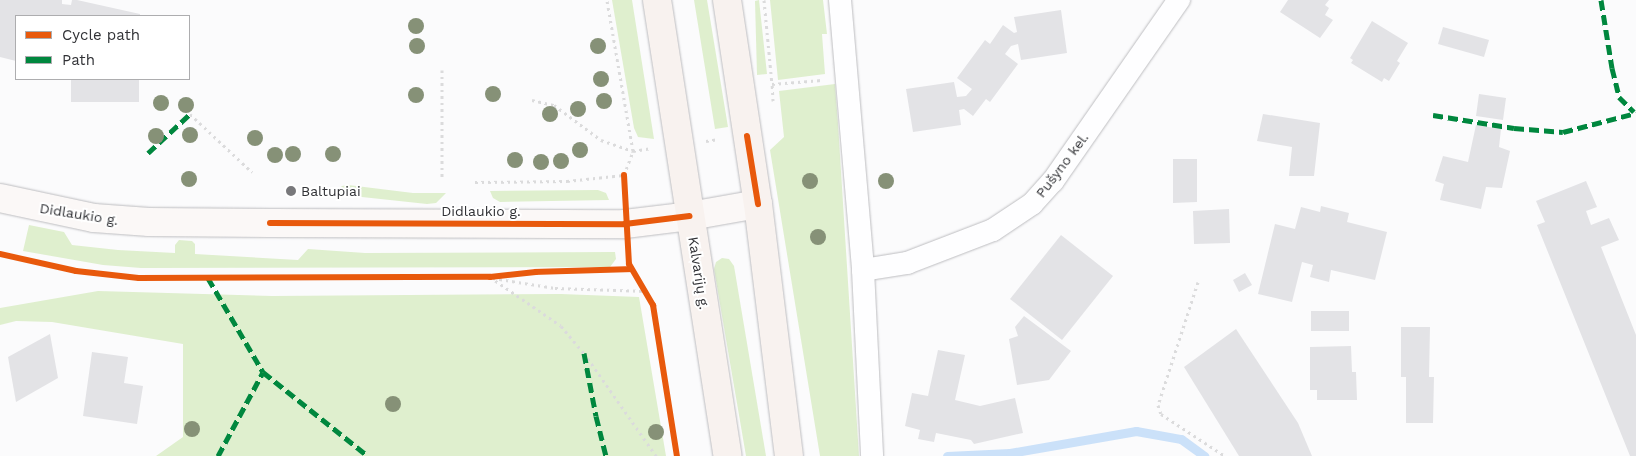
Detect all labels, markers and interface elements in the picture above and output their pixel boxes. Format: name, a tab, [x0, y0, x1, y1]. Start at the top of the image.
legend	[15, 15, 190, 80]
text: Cycle path	[62, 26, 140, 44]
text: Path	[62, 51, 95, 69]
street label: Pušyno kel.	[1032, 129, 1092, 201]
place label: Baltupiai	[301, 183, 361, 199]
marker: Baltupiai	[285, 185, 297, 197]
street label: Didlaukio g.	[38, 199, 120, 229]
street label: Didlaukio g.	[441, 203, 521, 219]
street label: Kalvarijų g.	[685, 235, 713, 311]

